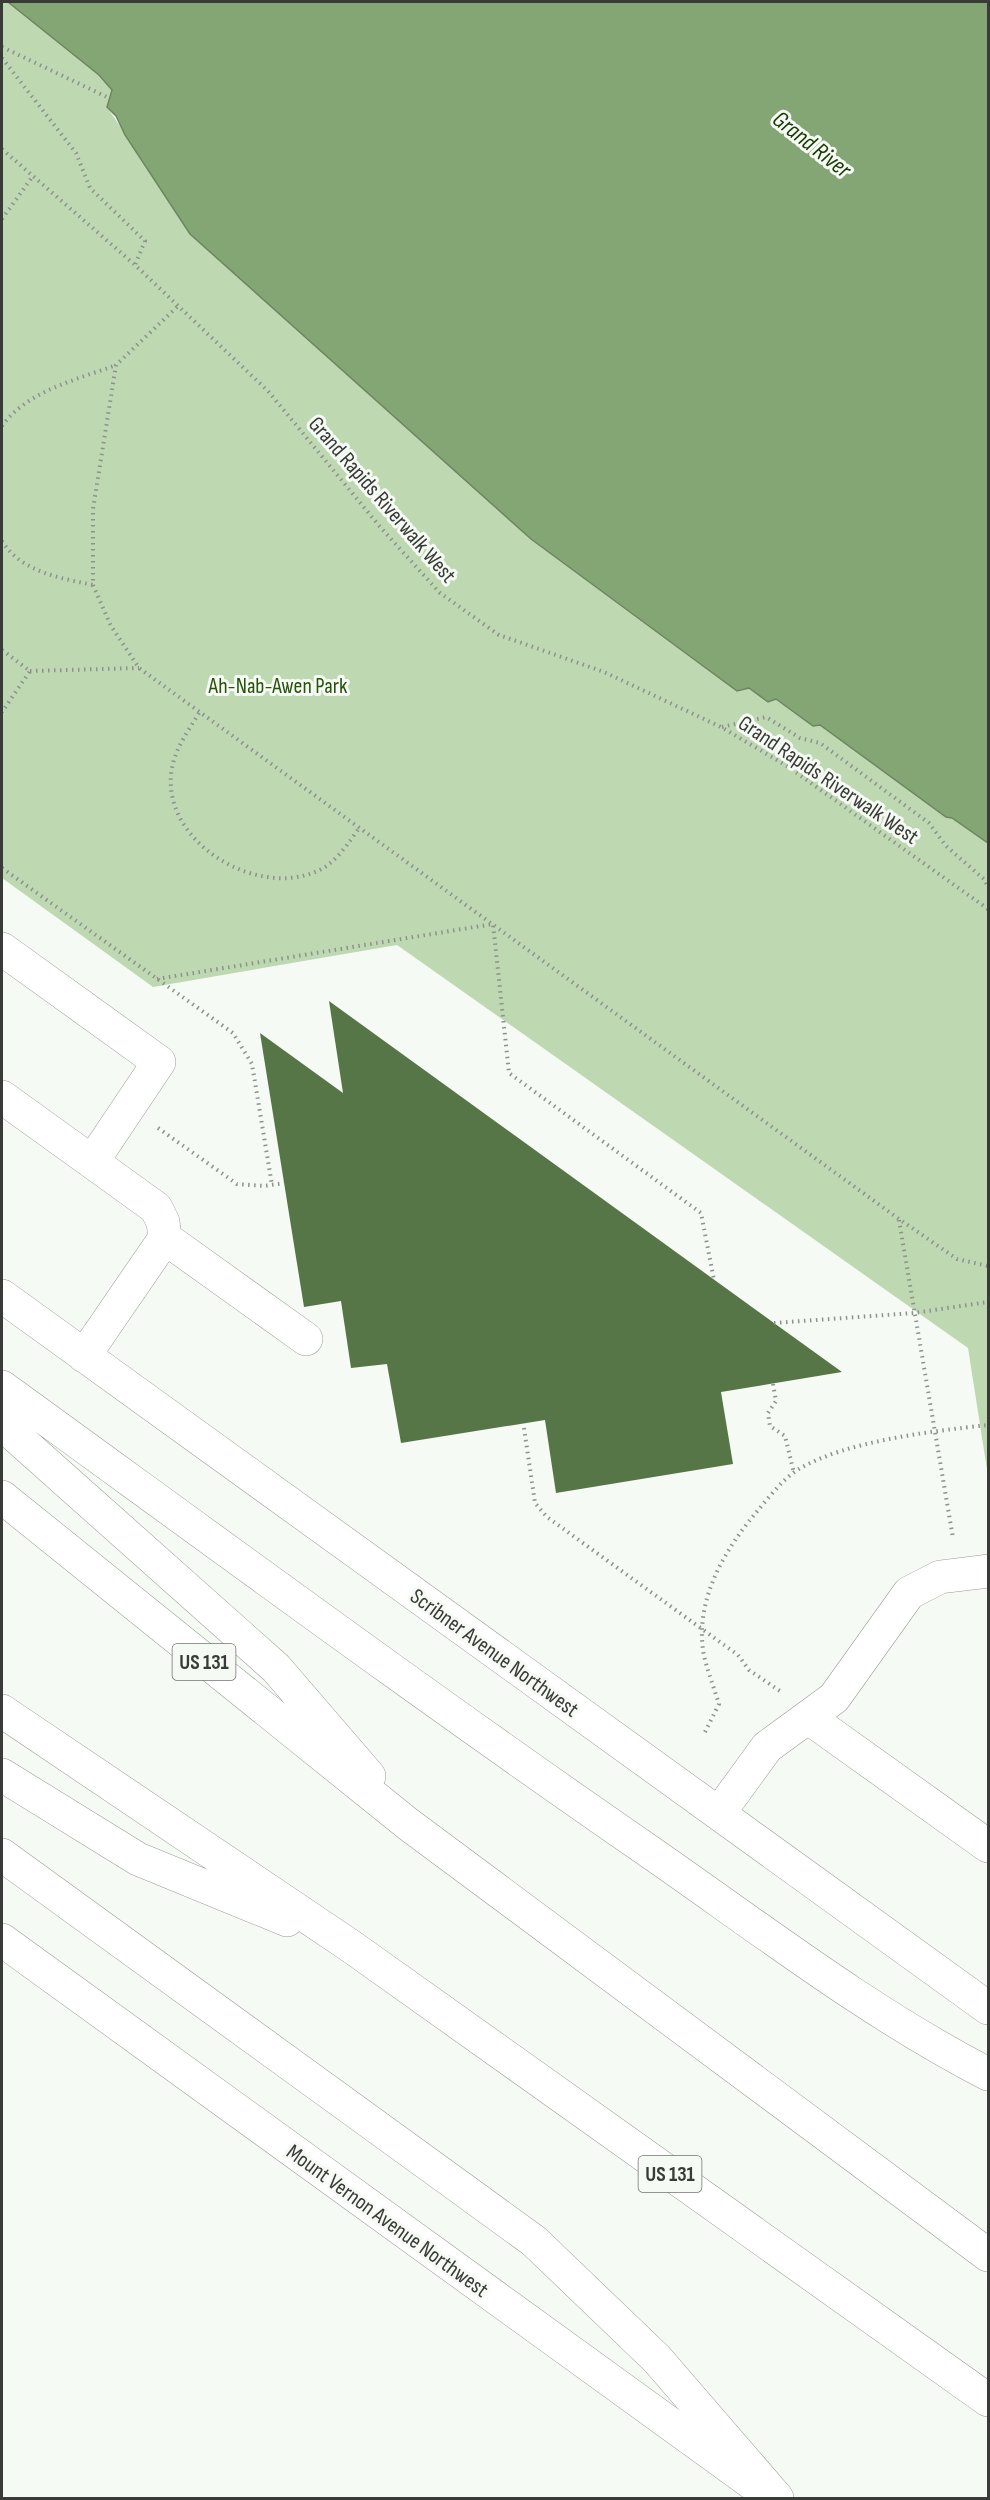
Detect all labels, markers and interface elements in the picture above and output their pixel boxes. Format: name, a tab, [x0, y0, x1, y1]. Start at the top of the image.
water label: Grand River	[767, 105, 858, 185]
street label: Grand Rapids Riverwalk West	[302, 411, 462, 589]
park label: Ah-Nab-Awen Park	[207, 673, 348, 700]
street label: Grand Rapids Riverwalk West	[733, 710, 924, 851]
street label: Scribner Avenue Northwest	[405, 1583, 584, 1724]
road number: US 131	[172, 1644, 236, 1680]
street label: Mount Vernon Avenue Northwest	[281, 2139, 494, 2304]
road number: US 131	[638, 2156, 702, 2192]

